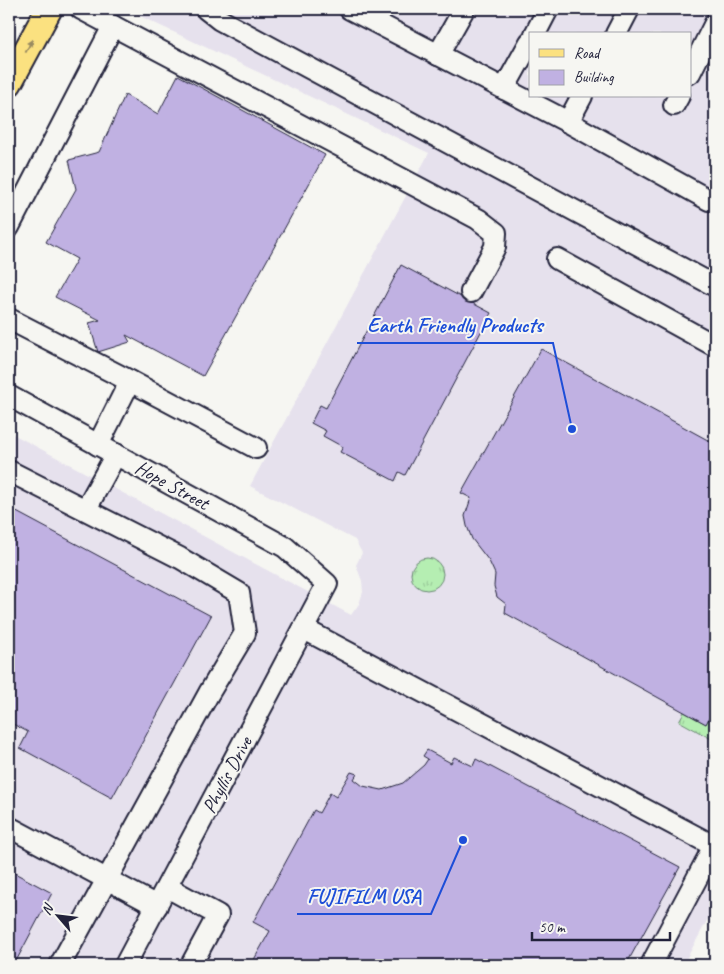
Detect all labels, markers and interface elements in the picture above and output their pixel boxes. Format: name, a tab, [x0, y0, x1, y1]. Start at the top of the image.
legend	[529, 32, 692, 98]
one-way arrow	[25, 39, 33, 53]
text: Road	[574, 44, 601, 63]
text: Building	[574, 68, 614, 87]
callout: Earth Friendly Products	[357, 307, 553, 343]
text: Earth Friendly Products	[367, 312, 545, 339]
street label: Hope Street	[131, 455, 215, 517]
street label: Phyllis Drive	[196, 731, 258, 818]
callout: FUJIFILM USA	[297, 878, 431, 914]
text: FUJIFILM USA	[307, 883, 422, 909]
north arrow	[32, 892, 82, 942]
text: N	[37, 900, 58, 918]
scale bar	[532, 909, 669, 941]
text: 50 m	[539, 918, 566, 937]

